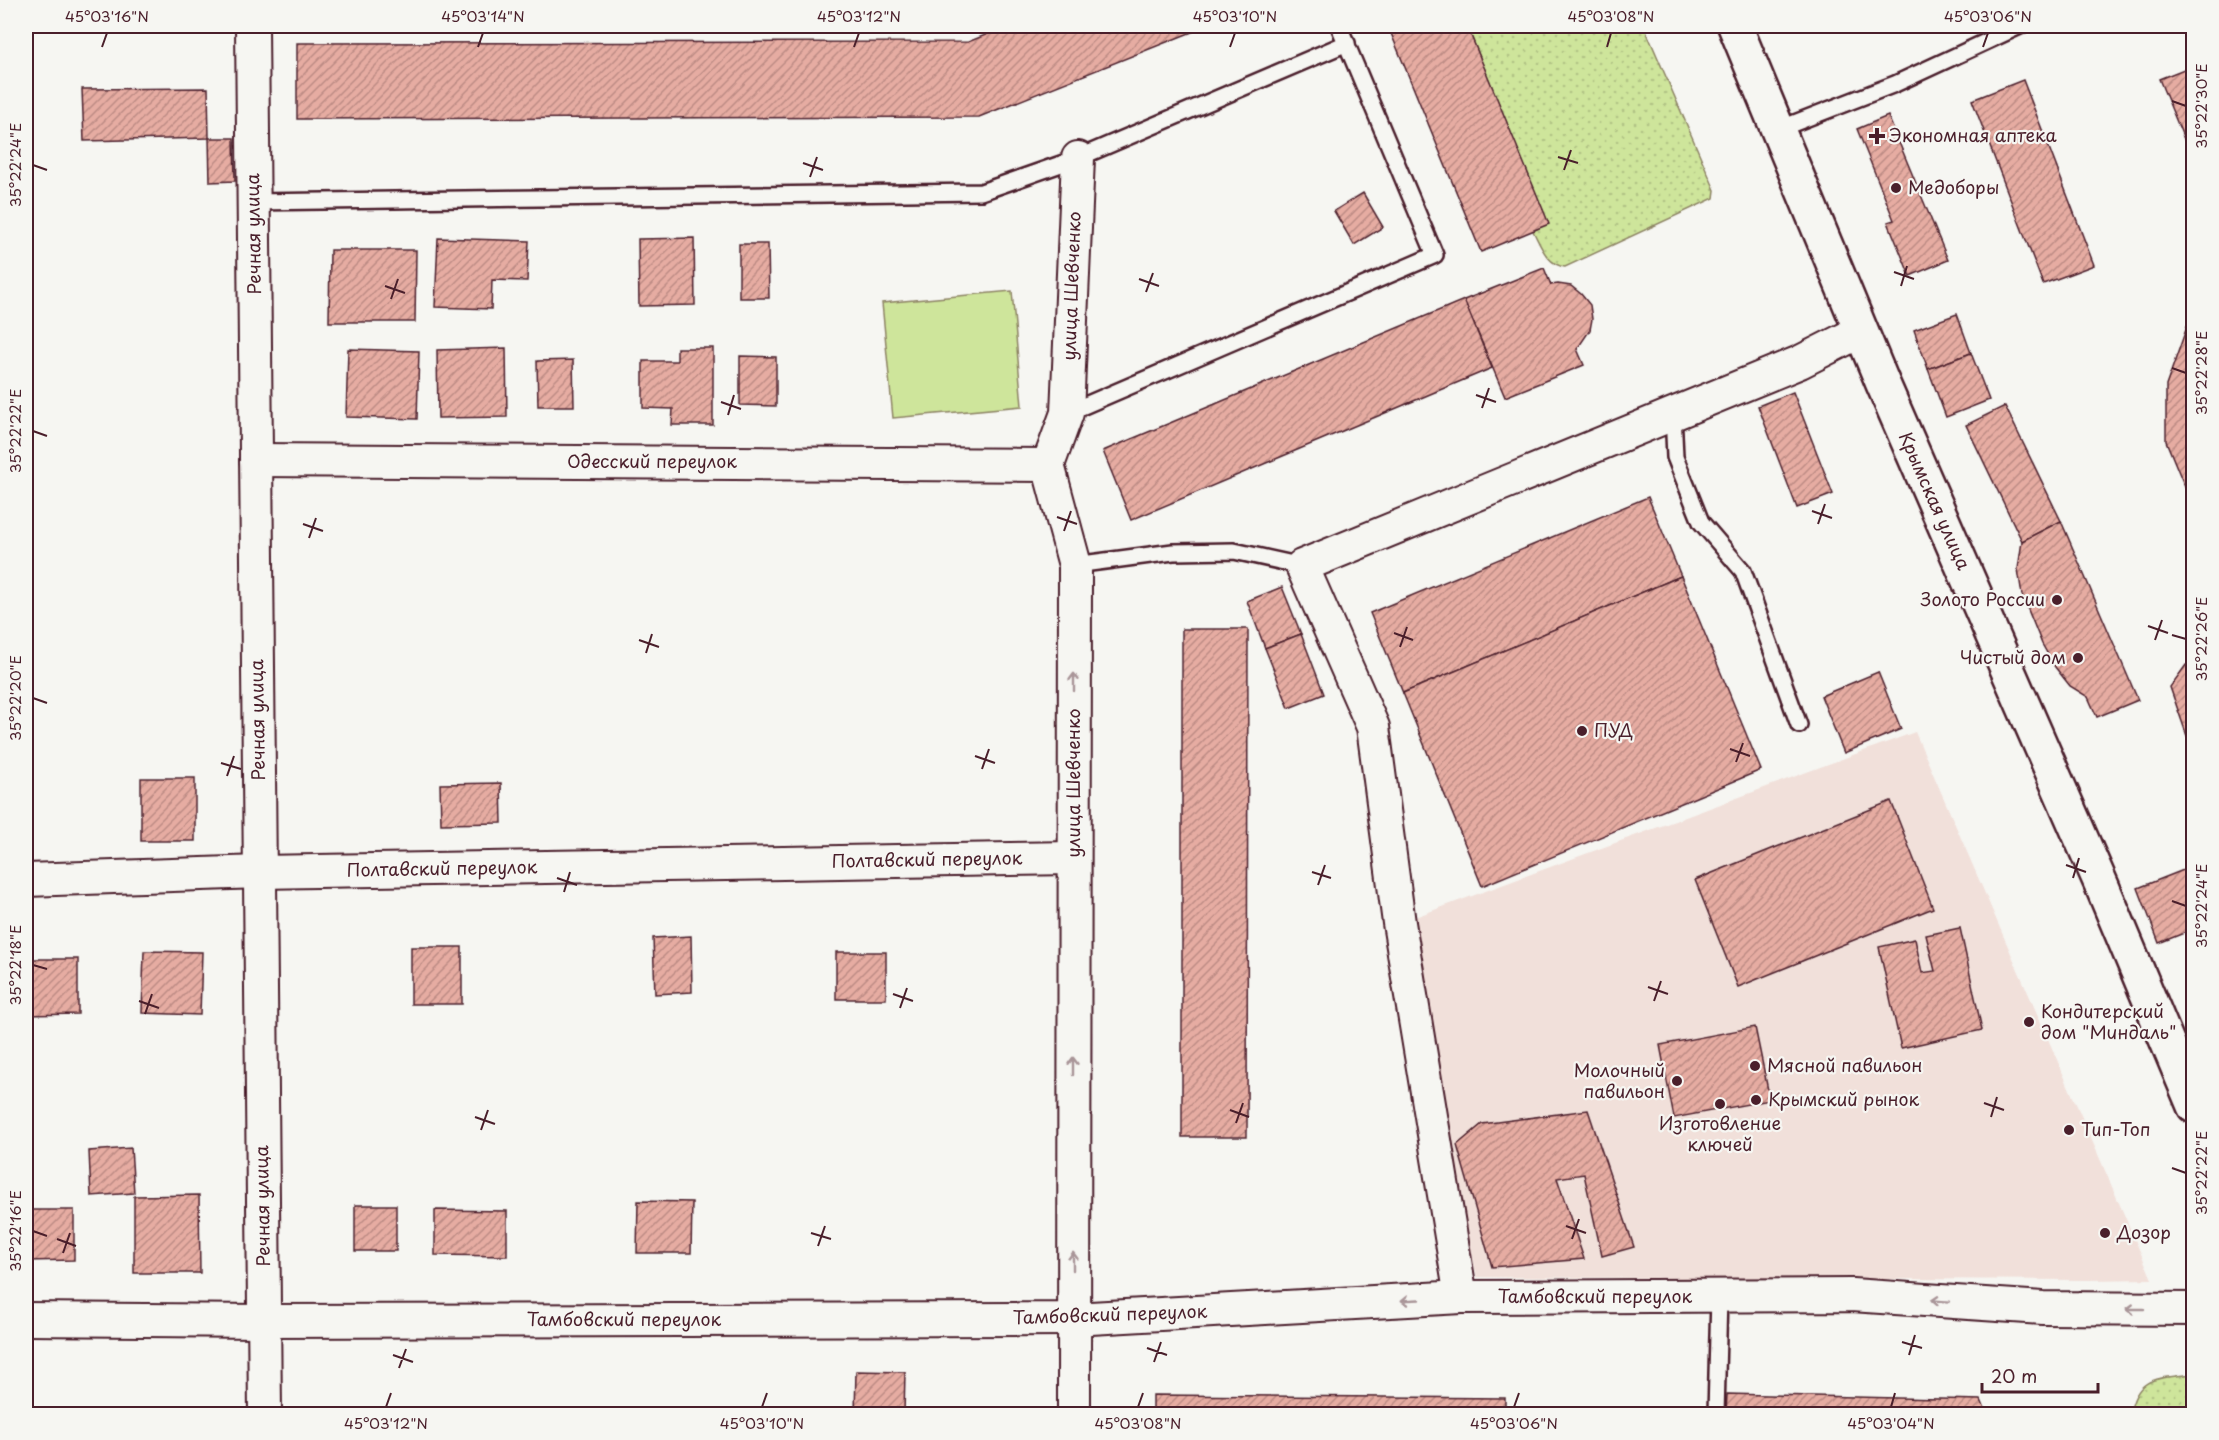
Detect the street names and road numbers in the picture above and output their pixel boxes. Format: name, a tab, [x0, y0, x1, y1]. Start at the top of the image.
street label: Речная улица	[238, 172, 267, 295]
street label: улица Шевченко	[1054, 211, 1087, 361]
street label: Крымская улица	[1893, 427, 1978, 574]
street label: Одесский переулок	[567, 447, 737, 474]
street label: Речная улица	[242, 658, 271, 781]
street label: улица Шевченко	[1059, 708, 1086, 858]
street label: Полтавский переулок	[831, 843, 1023, 874]
street label: Полтавский переулок	[346, 852, 538, 883]
street label: Речная улица	[247, 1144, 276, 1267]
street label: Тамбовский переулок	[1498, 1282, 1693, 1309]
street label: Тамбовский переулок	[1012, 1297, 1208, 1330]
street label: Тамбовский переулок	[527, 1305, 722, 1332]

